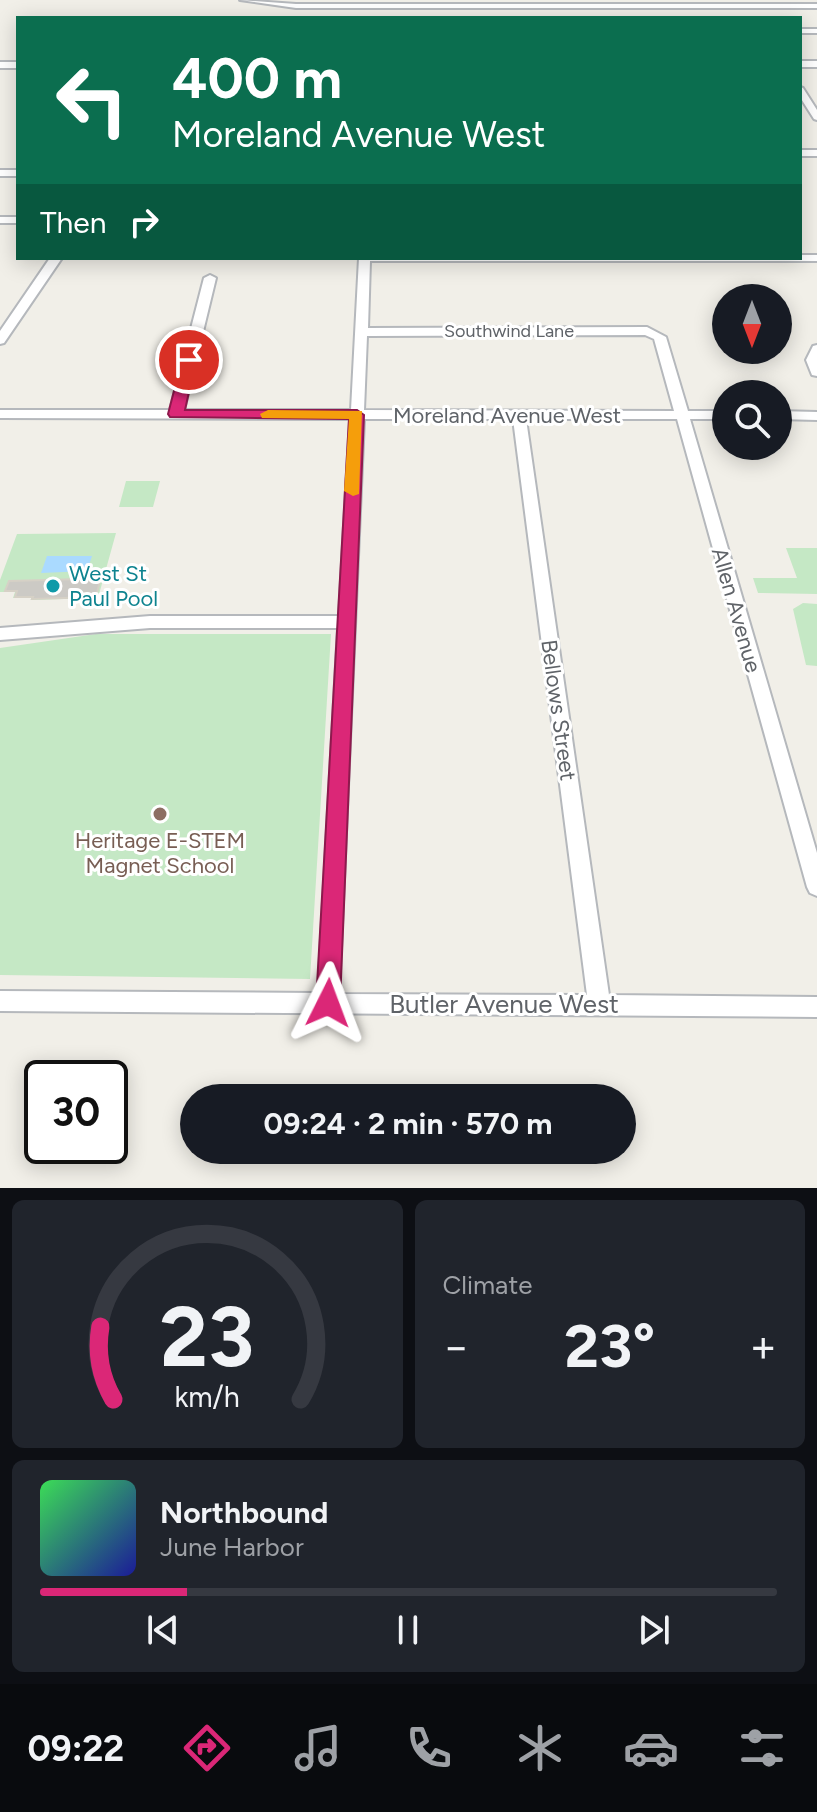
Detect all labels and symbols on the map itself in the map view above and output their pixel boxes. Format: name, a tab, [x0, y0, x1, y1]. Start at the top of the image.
north arrow	[712, 284, 792, 364]
street label: Southwind Lane	[444, 320, 574, 342]
pin	[155, 326, 223, 394]
street label: Moreland Avenue West	[393, 402, 621, 429]
street label: Allen Avenue	[706, 545, 767, 676]
place label: West St Paul Pool	[69, 560, 158, 612]
marker: West St Paul Pool	[44, 577, 62, 595]
street label: Bellows Street	[535, 638, 582, 782]
marker: Heritage E-STEM Magnet School	[151, 805, 169, 823]
place label: Heritage E-STEM Magnet School	[75, 827, 245, 879]
position arrow	[286, 961, 370, 1045]
street label: Butler Avenue West	[389, 988, 619, 1020]
speed limit sign: 30	[24, 1060, 128, 1164]

